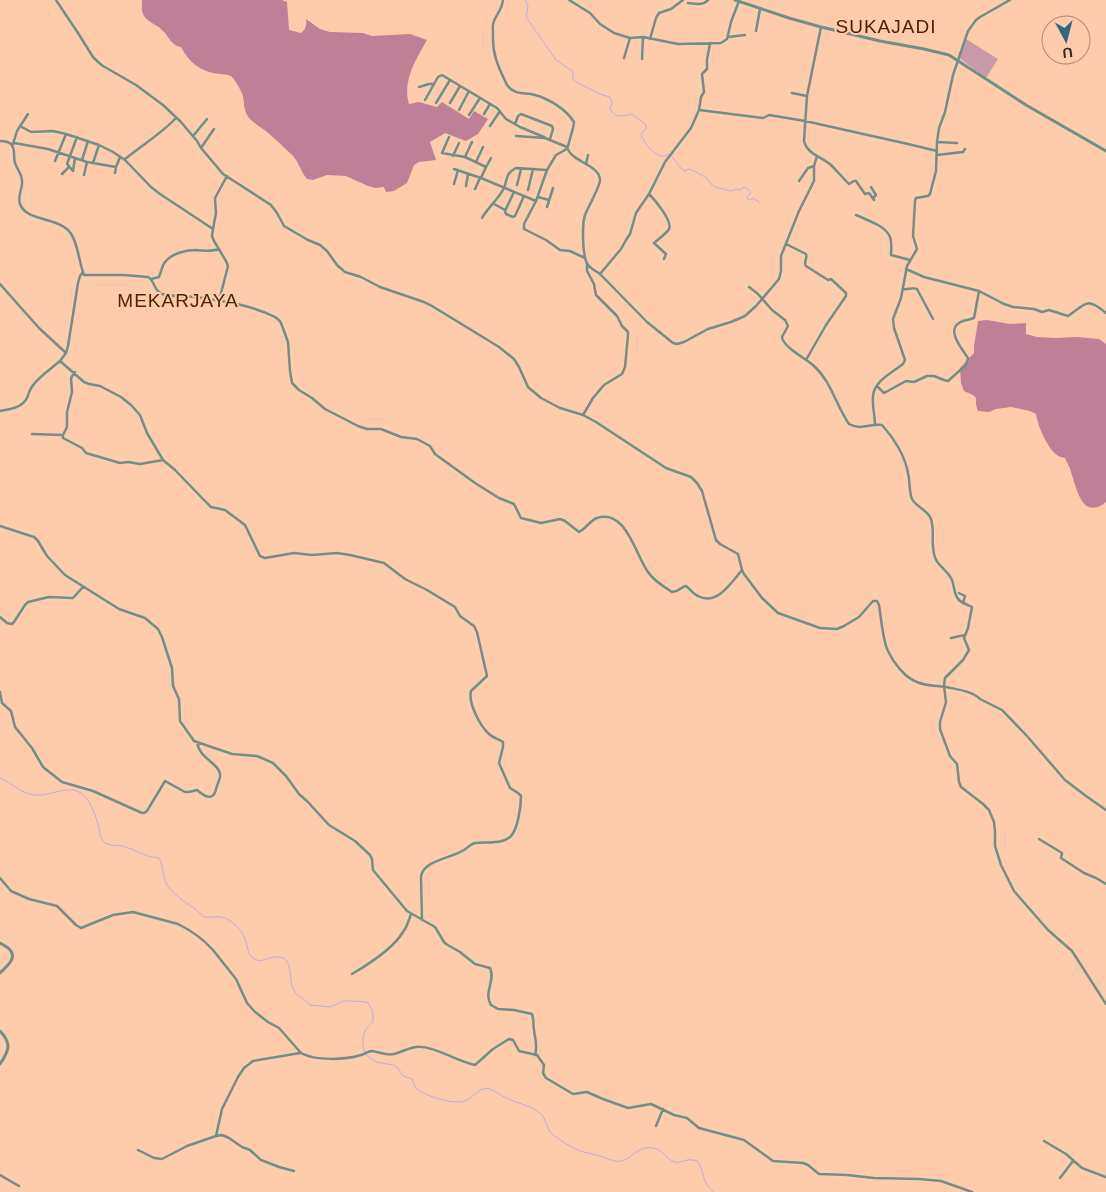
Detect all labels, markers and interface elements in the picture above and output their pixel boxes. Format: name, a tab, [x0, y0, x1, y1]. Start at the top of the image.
north arrow	[1041, 15, 1091, 65]
district label: SUKAJADI	[836, 16, 936, 37]
text: U	[1062, 44, 1074, 61]
district label: MEKARJAYA	[117, 290, 239, 311]

